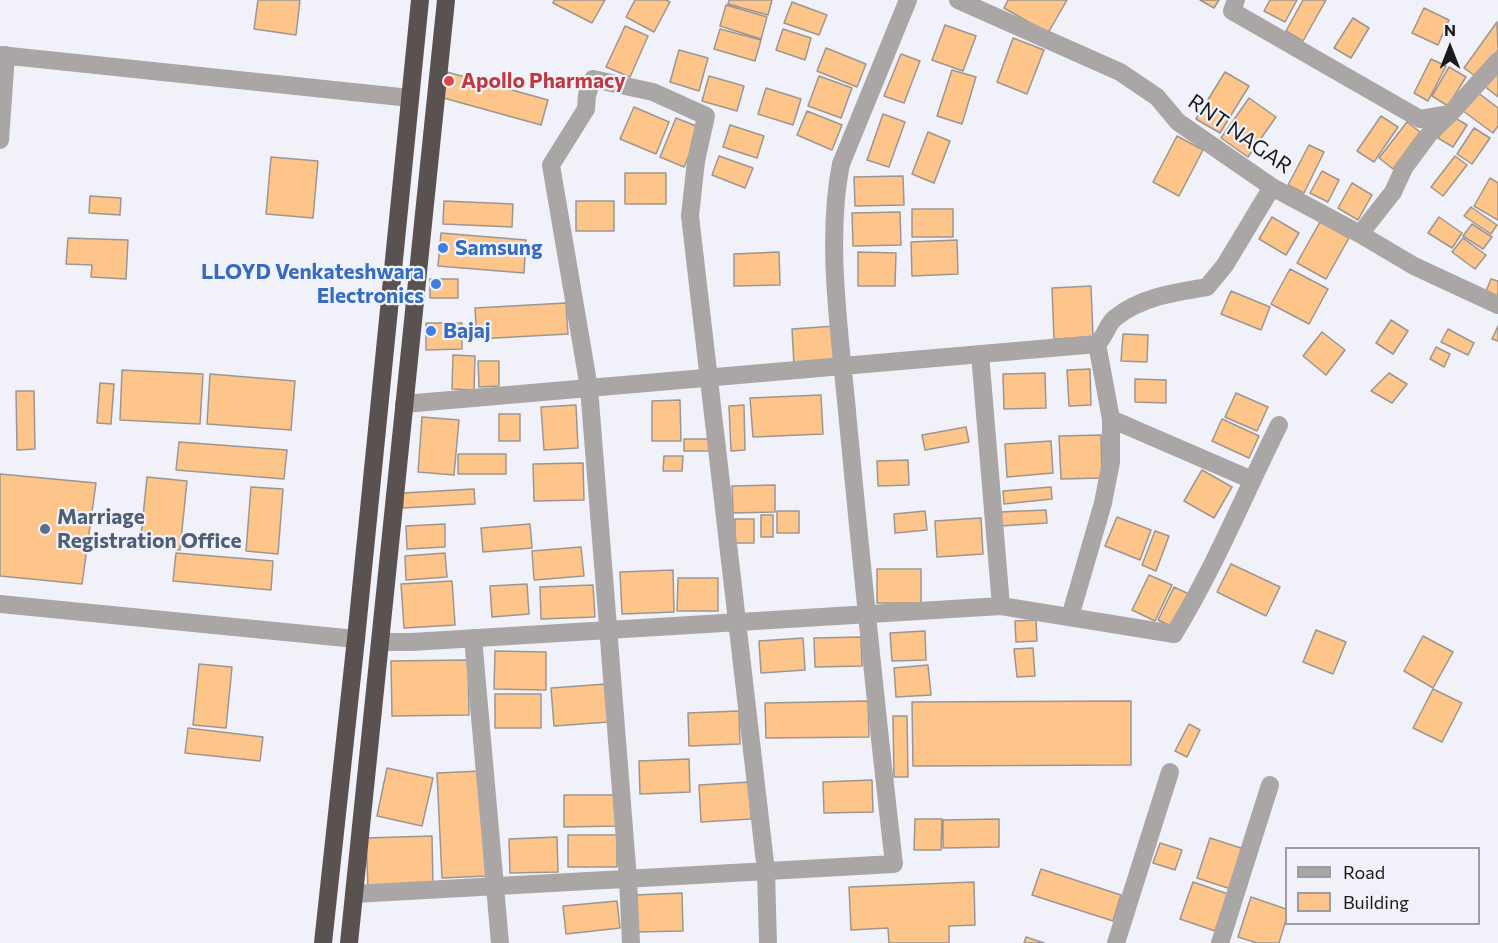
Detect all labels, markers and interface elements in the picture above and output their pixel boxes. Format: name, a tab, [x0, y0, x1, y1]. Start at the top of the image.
north arrow	[1420, 18, 1480, 78]
text: N	[1444, 20, 1456, 39]
place label: Apollo Pharmacy	[461, 68, 626, 94]
marker: Apollo Pharmacy	[442, 74, 456, 88]
street label: RNT NAGAR	[1183, 89, 1297, 179]
place label: Samsung	[455, 235, 542, 261]
marker: Samsung	[436, 241, 450, 255]
place label: LLOYD Venkateshwara Electronics	[201, 259, 424, 309]
marker: LLOYD Venkateshwara Electronics	[429, 277, 443, 291]
place label: Bajaj	[443, 318, 491, 344]
marker: Bajaj	[424, 324, 438, 338]
place label: Marriage Registration Office	[57, 504, 241, 554]
marker: Marriage Registration Office	[38, 522, 52, 536]
legend	[1285, 847, 1480, 925]
text: Road	[1343, 861, 1385, 883]
text: Building	[1343, 891, 1409, 913]

